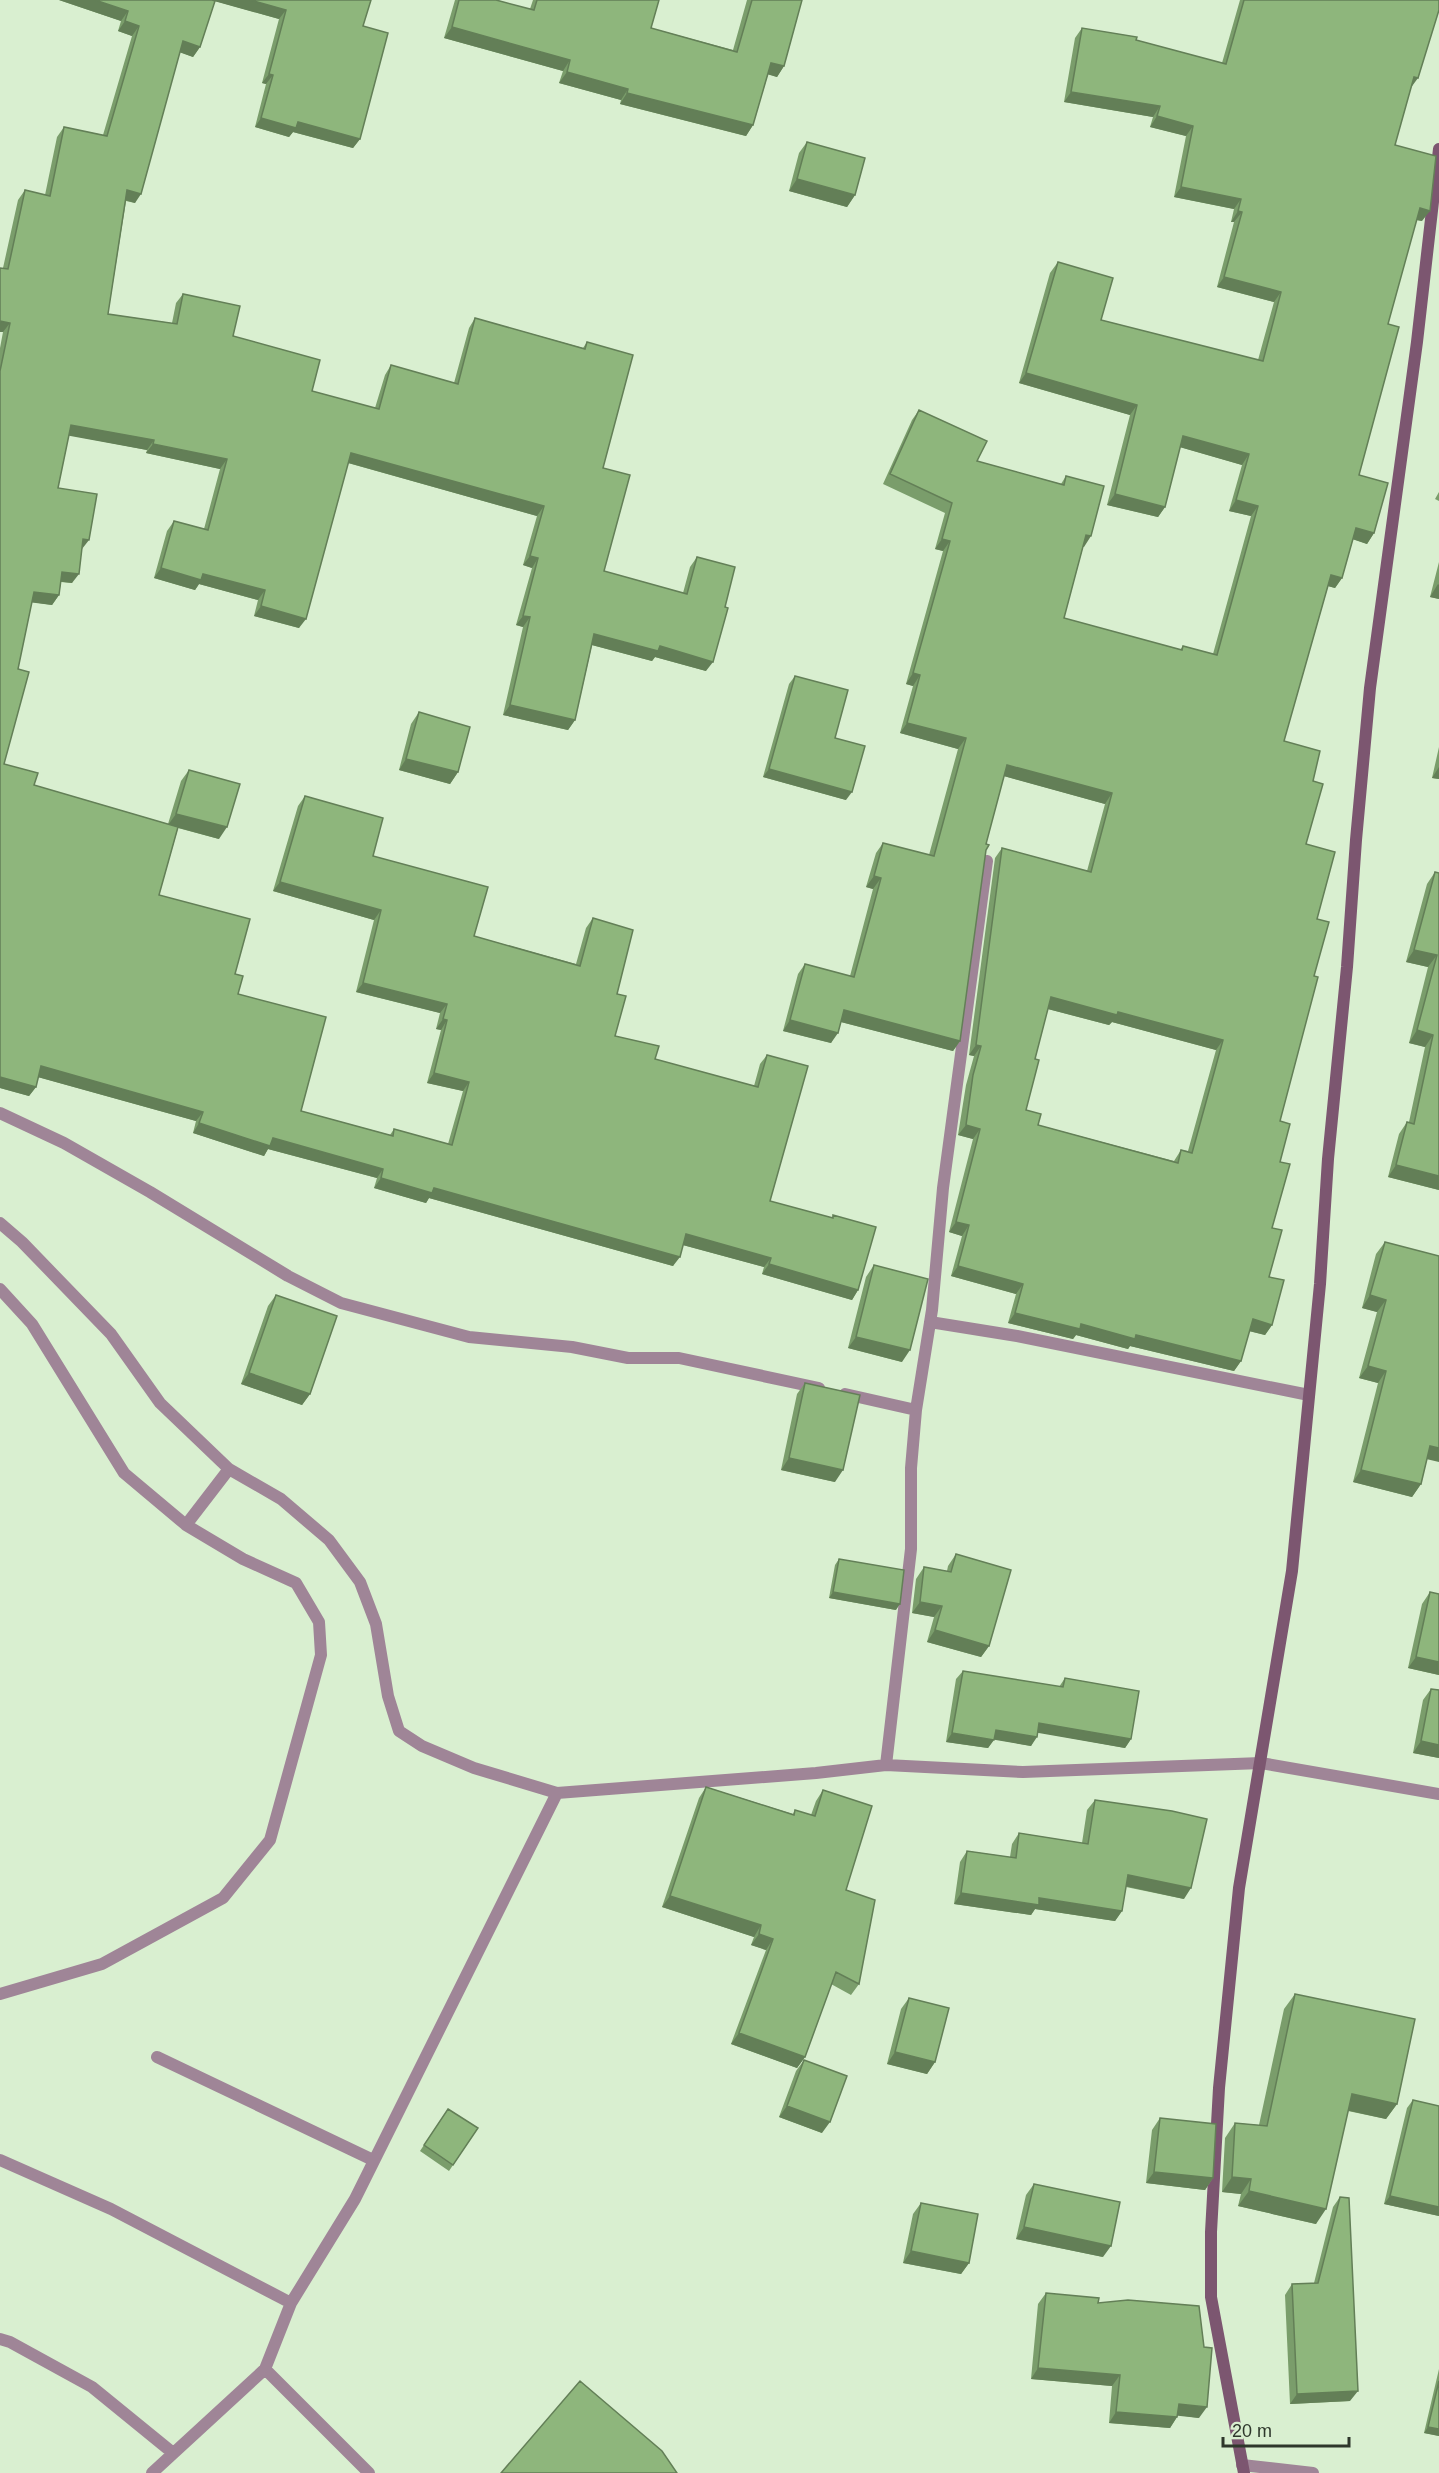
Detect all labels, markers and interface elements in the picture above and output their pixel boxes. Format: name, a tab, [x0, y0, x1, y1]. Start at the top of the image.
scale bar	[1223, 2410, 1349, 2448]
text: 20 m	[1232, 2421, 1272, 2441]

